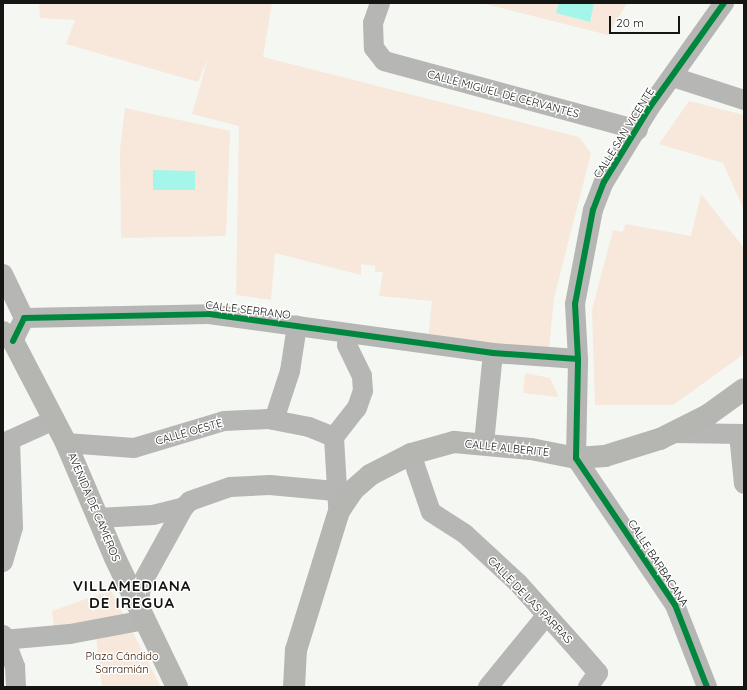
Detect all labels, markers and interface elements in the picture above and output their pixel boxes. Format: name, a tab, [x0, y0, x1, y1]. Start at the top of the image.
scale bar	[611, 8, 682, 34]
text: 20 m	[616, 15, 644, 30]
street label: CALLE MIGUEL DE CERVANTES	[426, 67, 580, 121]
street label: CALLE SAN VICENTE	[591, 85, 657, 181]
street label: CALLE SERRANO	[205, 298, 291, 322]
street label: CALLE OESTE	[154, 416, 224, 448]
street label: CALLE ALBERITE	[464, 437, 550, 459]
street label: AVENIDA DE CAMEROS	[65, 451, 123, 563]
street label: CALLE BARBACANA	[625, 517, 691, 609]
street label: CALLE DE LAS PARRAS	[485, 554, 575, 646]
district label: VILLAMEDIANA DE IREGUA	[73, 576, 191, 611]
park label: Plaza Cándido Sarramián	[85, 650, 159, 676]

